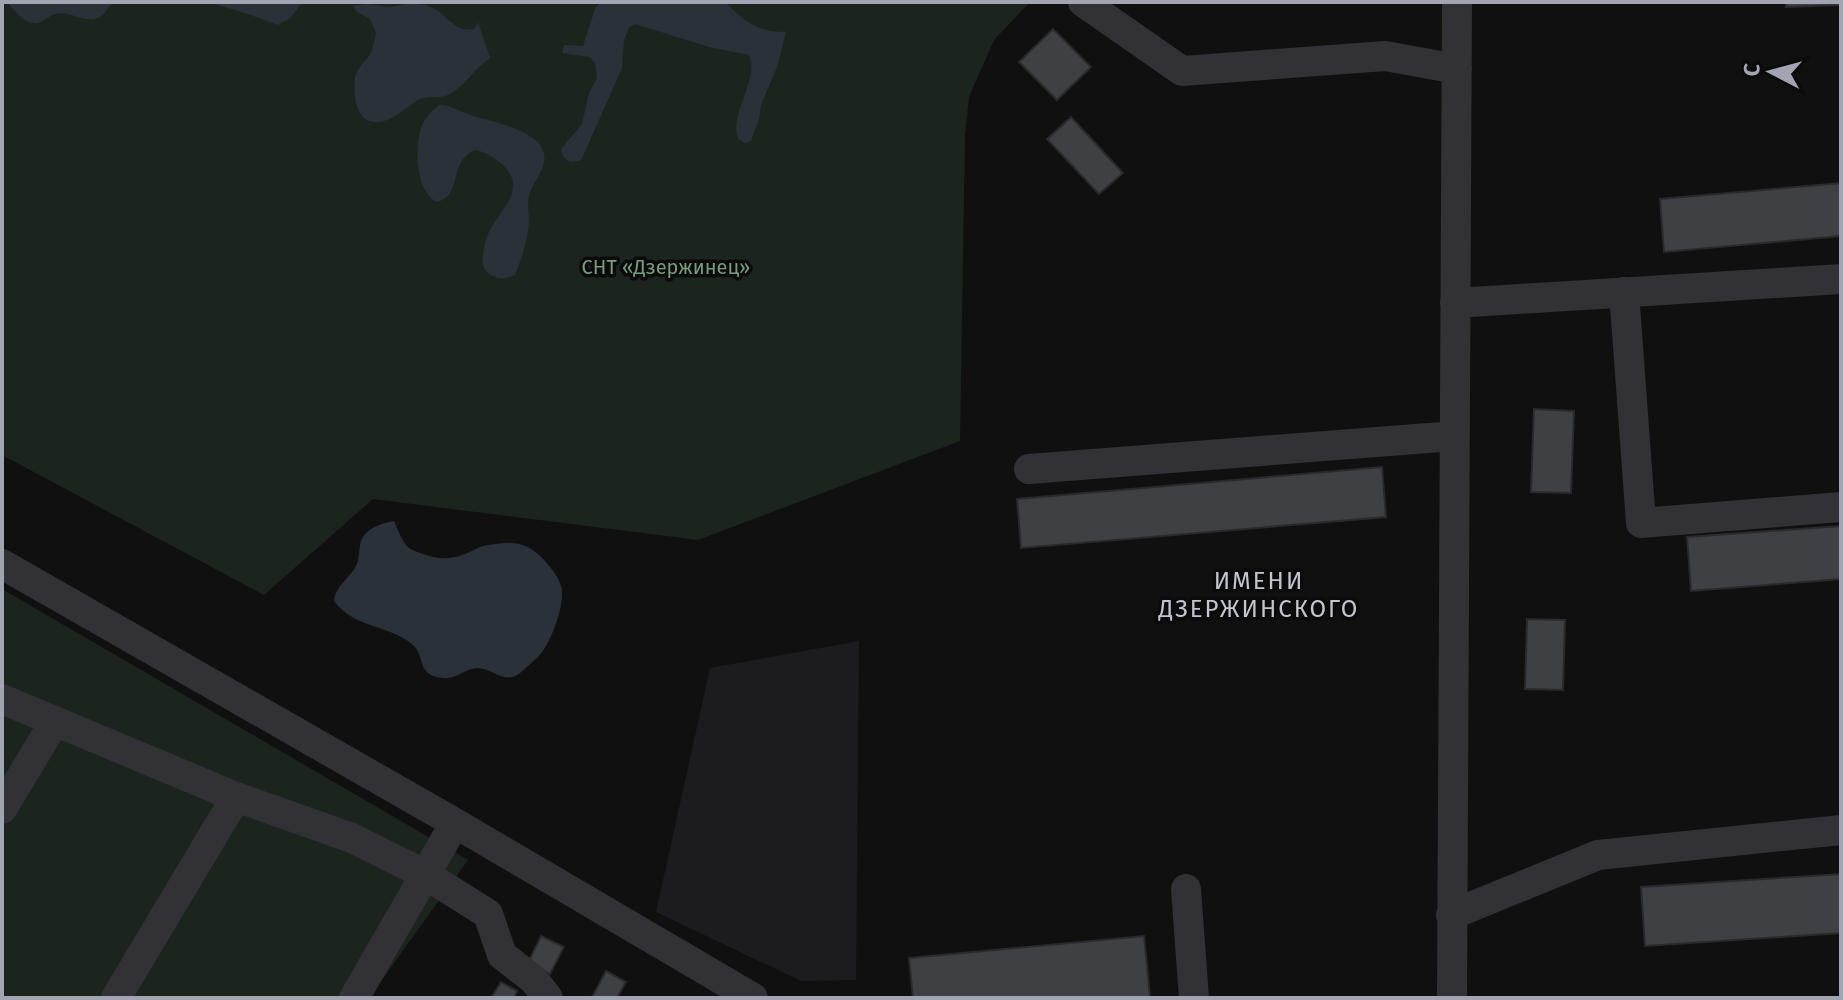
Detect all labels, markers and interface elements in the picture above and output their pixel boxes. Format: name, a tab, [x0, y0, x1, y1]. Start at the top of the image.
north arrow	[1731, 32, 1811, 112]
text: С	[1738, 62, 1766, 78]
park label: СНТ «Дзержинец»	[582, 255, 750, 279]
district label: ИМЕНИ ДЗЕРЖИНСКОГО	[1158, 567, 1359, 623]

